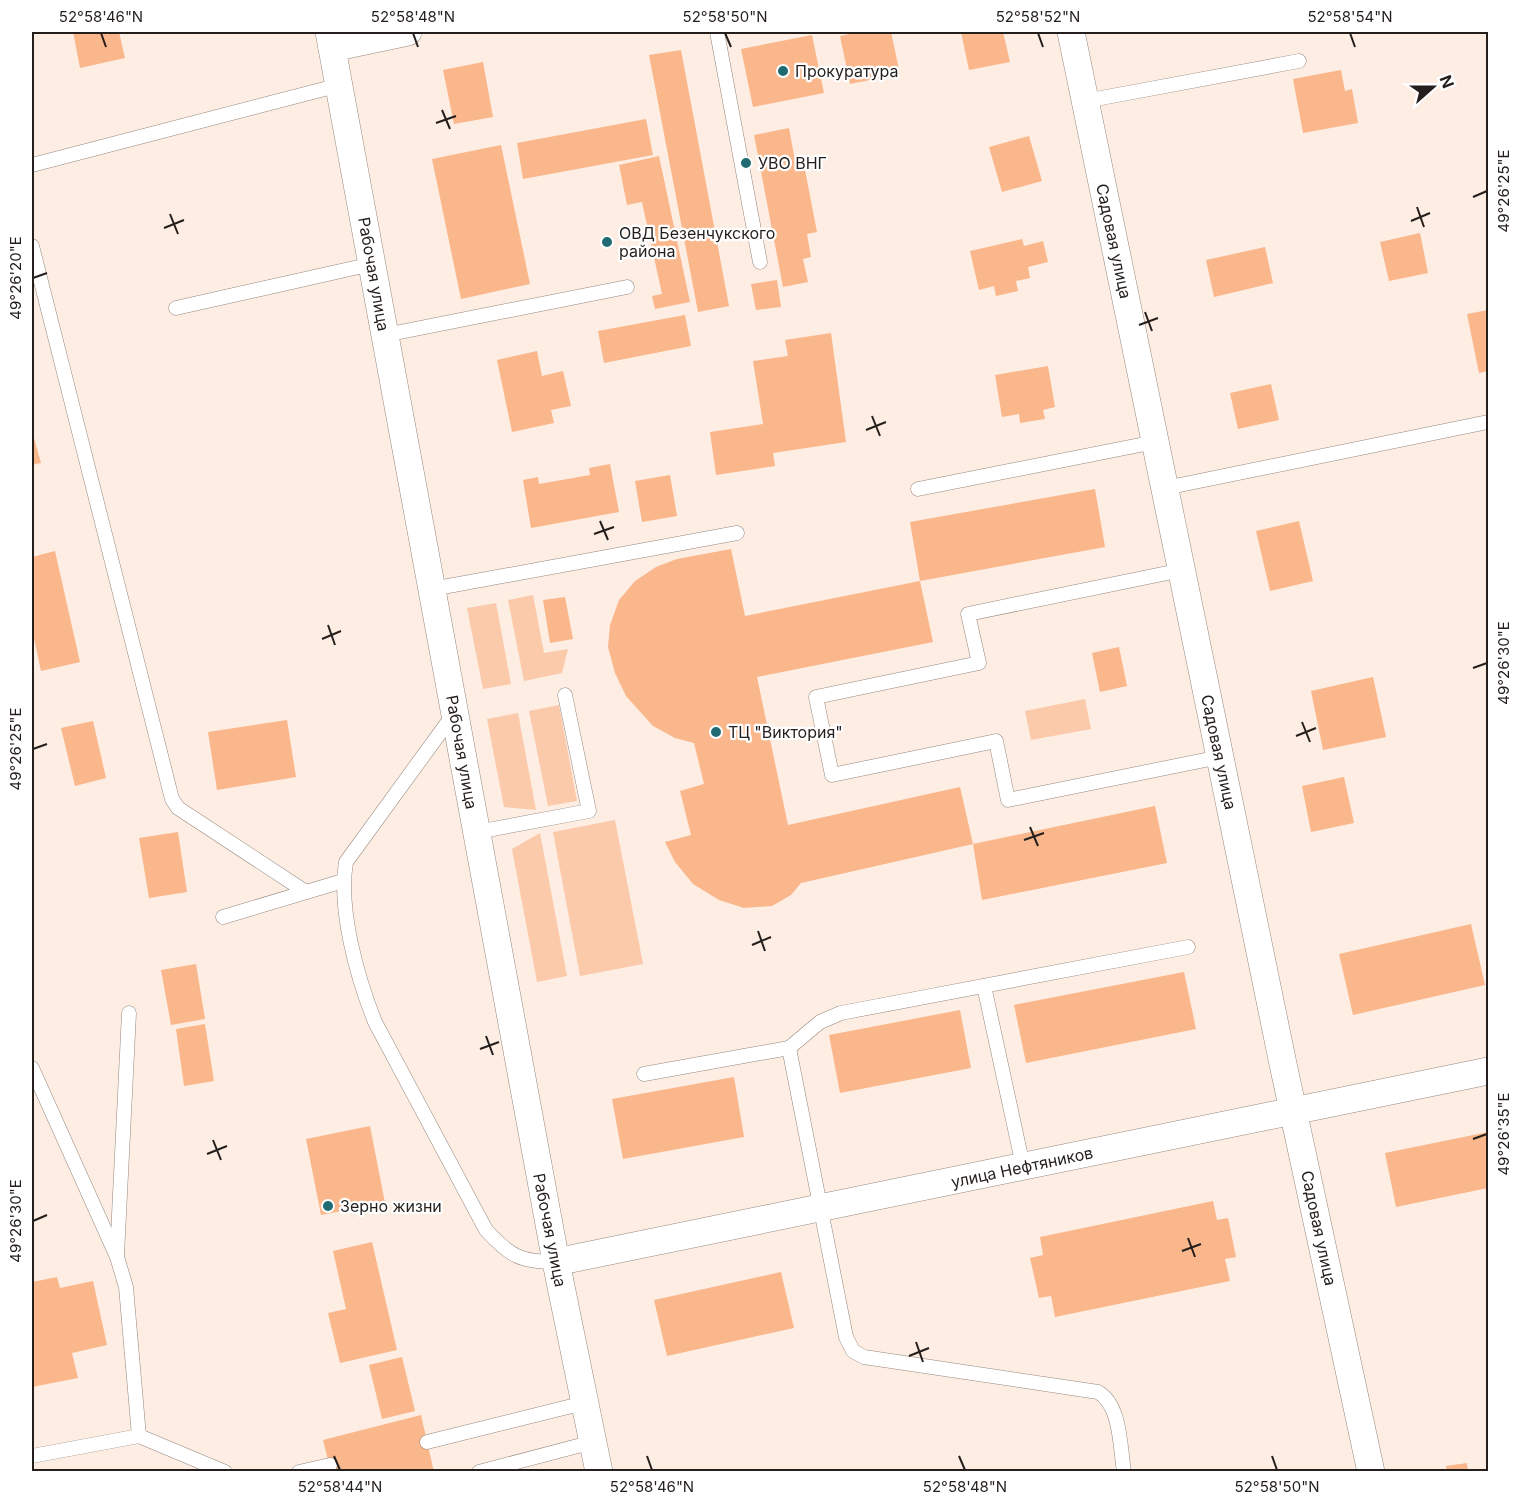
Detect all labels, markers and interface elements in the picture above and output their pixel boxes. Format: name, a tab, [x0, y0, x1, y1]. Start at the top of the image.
text: 52°58'46"N	[59, 7, 143, 26]
text: 52°58'48"N	[371, 7, 455, 26]
text: 52°58'50"N	[683, 7, 767, 26]
text: 52°58'52"N	[996, 7, 1080, 26]
text: 52°58'54"N	[1307, 7, 1393, 26]
north arrow	[1403, 57, 1463, 117]
place label: Прокуратура	[795, 61, 899, 81]
marker: Прокуратура	[776, 64, 790, 78]
text: N	[1435, 72, 1459, 91]
text: 49°26'25"E	[1494, 149, 1513, 233]
place label: УВО ВНГ	[758, 153, 827, 173]
marker: УВО ВНГ	[739, 156, 753, 170]
street label: Садовая улица	[1092, 182, 1136, 300]
street label: Рабочая улица	[354, 215, 394, 333]
place label: ОВД Безенчукского района	[619, 223, 775, 261]
marker: ОВД Безенчукского района	[600, 235, 614, 249]
text: 49°26'20"E	[6, 236, 25, 320]
text: 49°26'30"E	[1494, 621, 1513, 705]
street label: Рабочая улица	[442, 693, 482, 811]
street label: Садовая улица	[1197, 693, 1241, 811]
text: 49°26'25"E	[6, 707, 25, 791]
place label: ТЦ "Виктория"	[728, 722, 843, 742]
marker: ТЦ "Виктория"	[709, 725, 723, 739]
text: 49°26'35"E	[1494, 1092, 1513, 1176]
street label: улица Нефтяников	[949, 1142, 1095, 1192]
street label: Садовая улица	[1297, 1169, 1341, 1287]
street label: Рабочая улица	[529, 1171, 571, 1289]
text: 49°26'30"E	[6, 1179, 25, 1263]
place label: Зерно жизни	[340, 1196, 442, 1216]
marker: Зерно жизни	[321, 1199, 335, 1213]
text: 52°58'44"N	[298, 1477, 382, 1496]
text: 52°58'46"N	[610, 1477, 694, 1496]
text: 52°58'48"N	[923, 1477, 1007, 1496]
text: 52°58'50"N	[1235, 1477, 1319, 1496]

